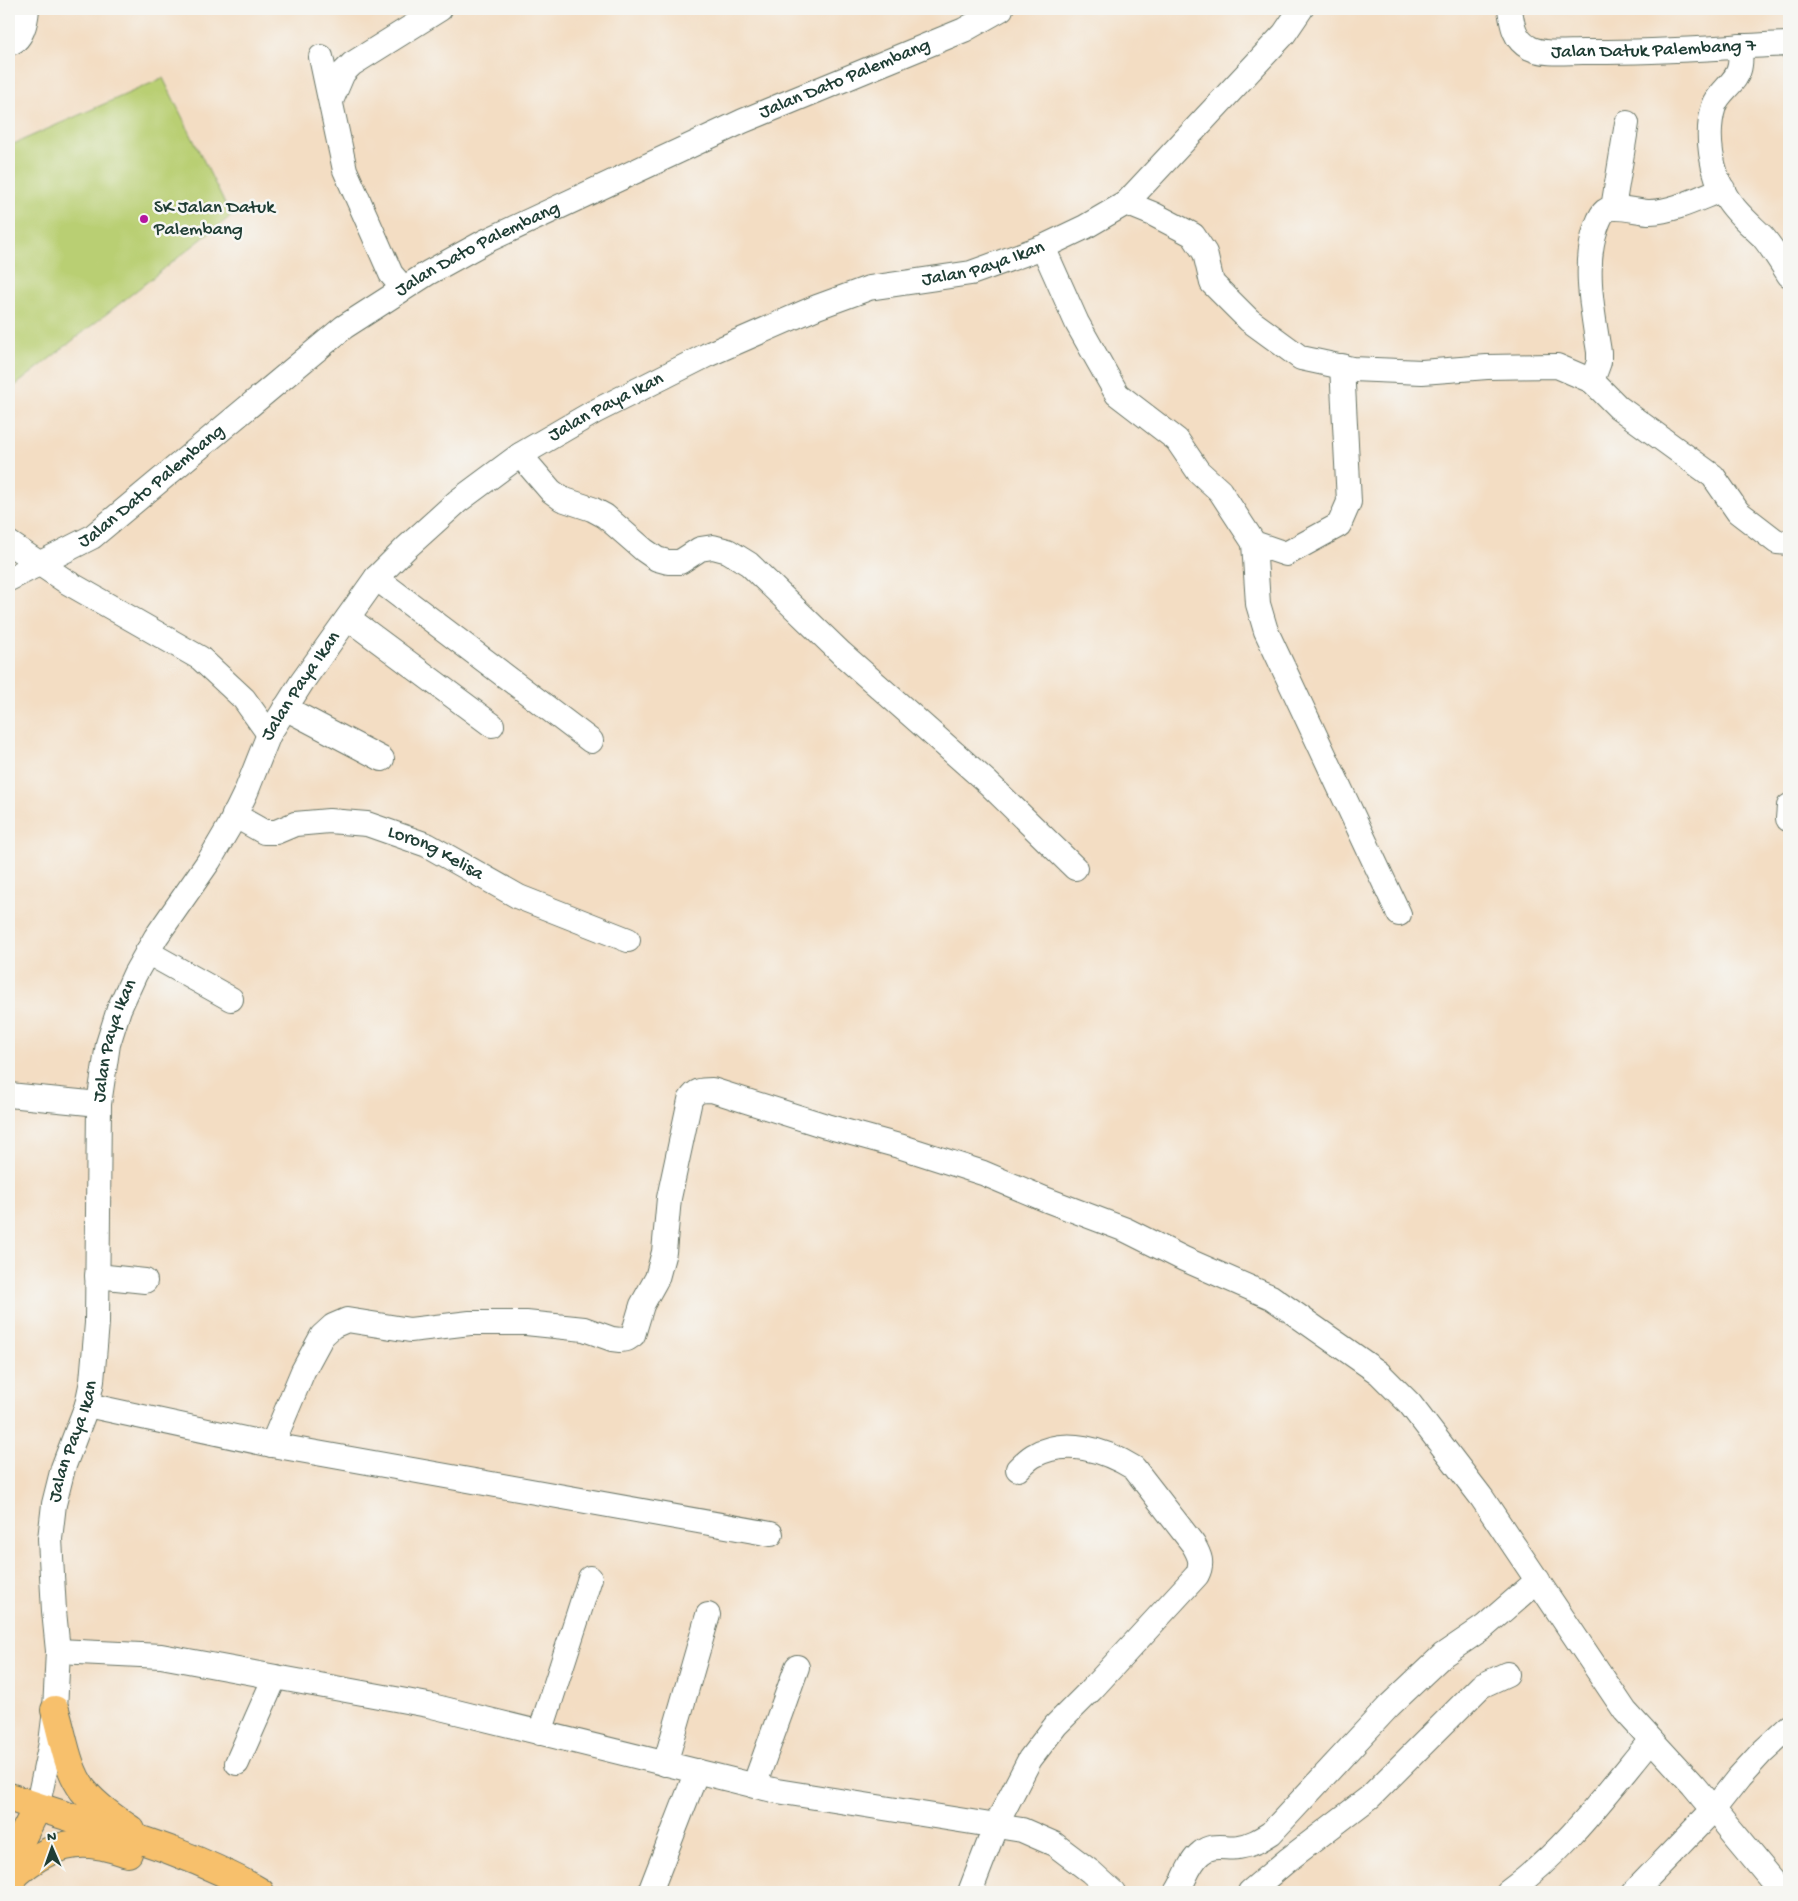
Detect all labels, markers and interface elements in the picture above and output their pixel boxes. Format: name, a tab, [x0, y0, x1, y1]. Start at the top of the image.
street label: Jalan Dato Palembang	[756, 33, 934, 125]
street label: Jalan Datuk Palembang 7	[1551, 34, 1758, 64]
place label: SK Jalan Datuk Palembang	[153, 197, 276, 242]
street label: Jalan Dato Palembang	[391, 197, 564, 302]
marker: SK Jalan Datuk Palembang	[138, 213, 150, 225]
street label: Jalan Paya Ikan	[920, 236, 1048, 292]
street label: Jalan Paya Ikan	[545, 367, 668, 447]
street label: Jalan Dato Palembang	[75, 420, 230, 553]
street label: Jalan Paya Ikan	[256, 627, 346, 744]
street label: Lorong Kelisa	[385, 821, 489, 887]
street label: Jalan Paya Ikan	[88, 976, 143, 1104]
street label: Jalan Paya Ikan	[43, 1379, 103, 1505]
north arrow	[28, 1824, 78, 1874]
text: N	[47, 1829, 56, 1846]

